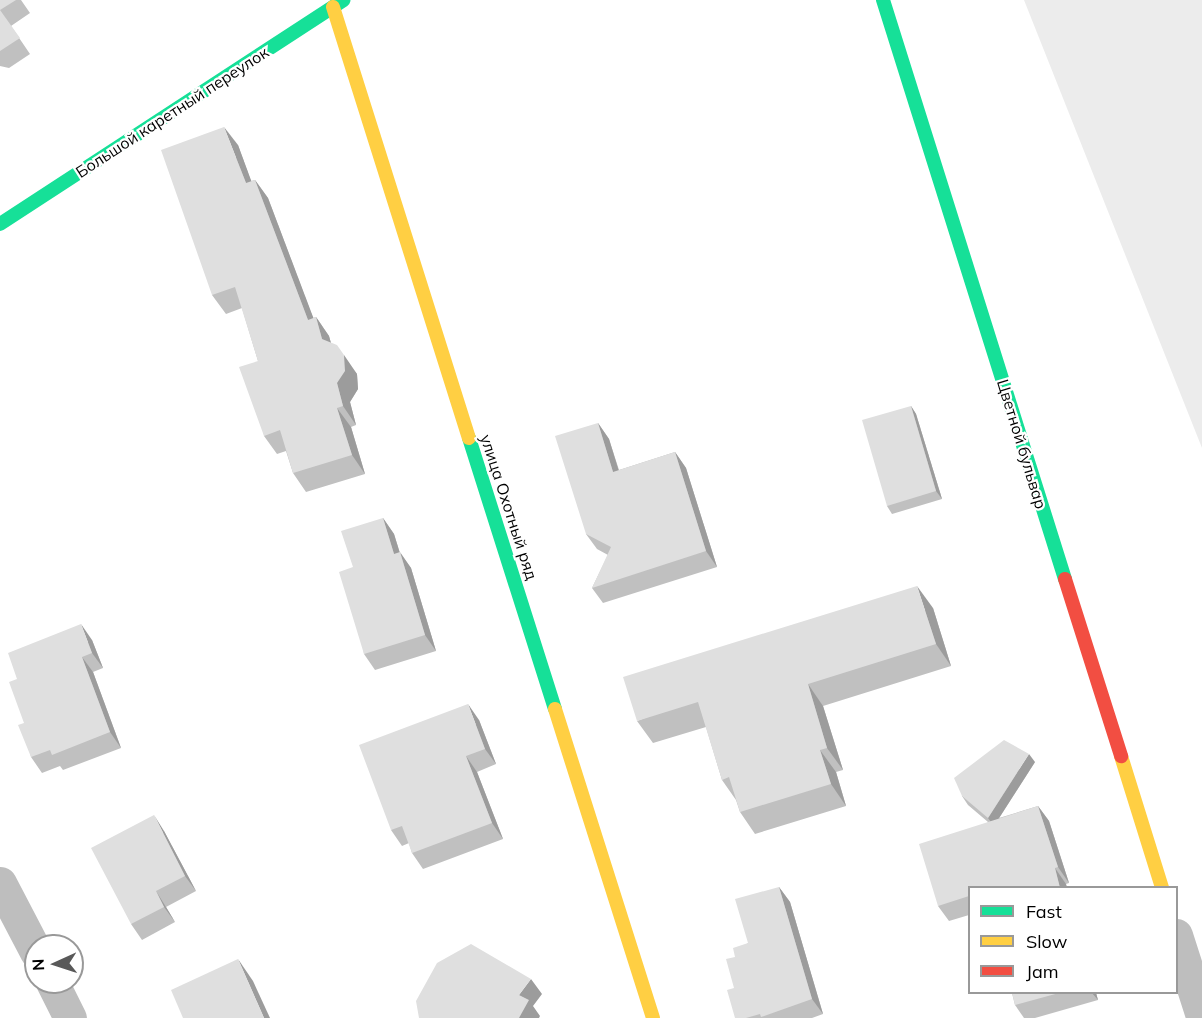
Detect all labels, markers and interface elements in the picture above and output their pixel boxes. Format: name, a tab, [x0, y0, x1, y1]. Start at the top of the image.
street label: Большой каретный переулок	[72, 42, 272, 182]
street label: Цветной бульвар	[993, 377, 1051, 511]
street label: улица Охотный ряд	[476, 432, 542, 582]
legend	[968, 886, 1178, 994]
text: Fast	[1026, 900, 1062, 923]
text: Slow	[1026, 930, 1067, 953]
north arrow	[24, 934, 84, 994]
text: N	[28, 958, 48, 971]
text: Jam	[1026, 960, 1059, 983]

